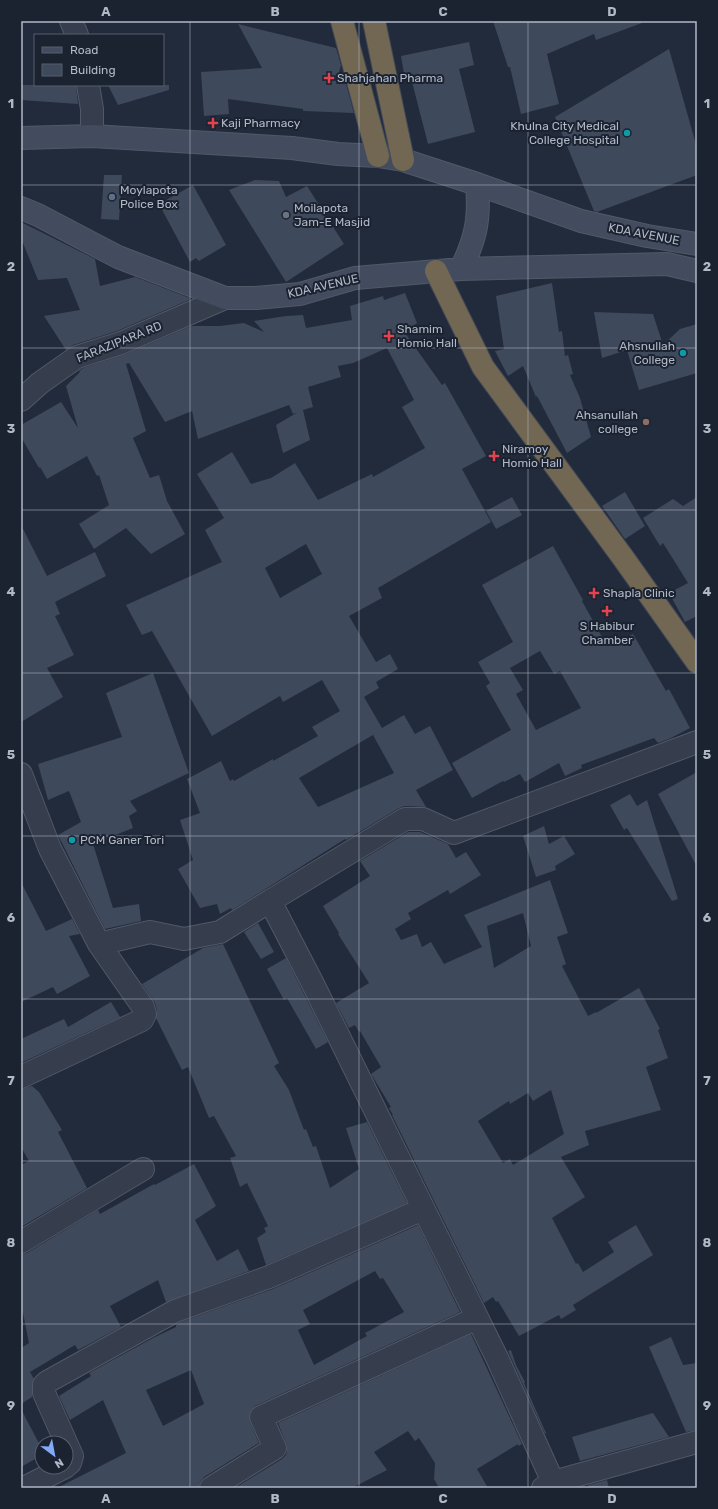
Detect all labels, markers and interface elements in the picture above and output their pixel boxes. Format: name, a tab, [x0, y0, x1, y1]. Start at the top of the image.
text: A	[101, 4, 111, 19]
text: B	[270, 4, 280, 19]
text: C	[438, 4, 448, 19]
text: D	[607, 4, 617, 19]
legend	[34, 34, 164, 86]
text: Road	[70, 43, 98, 57]
text: Building	[70, 63, 116, 77]
place label: Shahjahan Pharma	[337, 71, 443, 85]
marker: Shahjahan Pharma	[324, 73, 334, 83]
text: 1	[8, 96, 14, 111]
text: 1	[704, 96, 710, 111]
place label: Kaji Pharmacy	[221, 116, 301, 130]
marker: Kaji Pharmacy	[208, 118, 218, 128]
place label: Khulna City Medical College Hospital	[510, 119, 619, 147]
marker: Khulna City Medical College Hospital	[622, 128, 632, 138]
place label: Moylapota Police Box	[120, 183, 178, 211]
marker: Moylapota Police Box	[107, 192, 117, 202]
place label: Moilapota Jam-E Masjid	[294, 201, 370, 229]
marker: Moilapota Jam-E Masjid	[281, 210, 291, 220]
street label: KDA AVENUE	[607, 220, 681, 248]
text: 2	[7, 259, 15, 274]
text: 2	[703, 259, 711, 274]
street label: KDA AVENUE	[286, 271, 360, 301]
street label: FARAZIPARA RD	[74, 318, 164, 366]
place label: Shamim Homio Hall	[397, 322, 457, 350]
marker: Shamim Homio Hall	[384, 331, 394, 341]
place label: Ahsnullah College	[619, 339, 675, 367]
marker: Ahsnullah College	[678, 348, 688, 358]
place label: Ahsanullah college	[576, 408, 638, 436]
marker: Ahsanullah college	[641, 417, 651, 427]
text: 3	[7, 421, 16, 436]
text: 3	[703, 421, 712, 436]
place label: Niramoy Homio Hall	[502, 442, 562, 470]
marker: Niramoy Homio Hall	[489, 451, 499, 461]
text: 4	[7, 584, 16, 599]
text: 4	[703, 584, 712, 599]
place label: Shapla Clinic	[603, 586, 675, 600]
marker: Shapla Clinic	[588, 587, 600, 599]
marker: S Habibur Chamber	[601, 605, 613, 617]
place label: S Habibur Chamber	[580, 619, 635, 647]
text: 5	[7, 747, 15, 762]
text: 5	[703, 747, 711, 762]
place label: PCM Ganer Tori	[80, 833, 164, 847]
marker: PCM Ganer Tori	[67, 835, 77, 845]
text: 6	[7, 910, 16, 925]
text: 6	[703, 910, 712, 925]
text: 7	[7, 1073, 15, 1088]
text: 7	[703, 1073, 711, 1088]
text: 8	[7, 1235, 16, 1250]
text: 8	[703, 1235, 712, 1250]
text: 9	[7, 1398, 15, 1413]
text: 9	[703, 1398, 711, 1413]
north arrow	[34, 1435, 74, 1475]
text: N	[52, 1455, 66, 1471]
text: A	[101, 1491, 111, 1506]
text: B	[270, 1491, 280, 1506]
text: C	[438, 1491, 448, 1506]
text: D	[607, 1491, 617, 1506]

